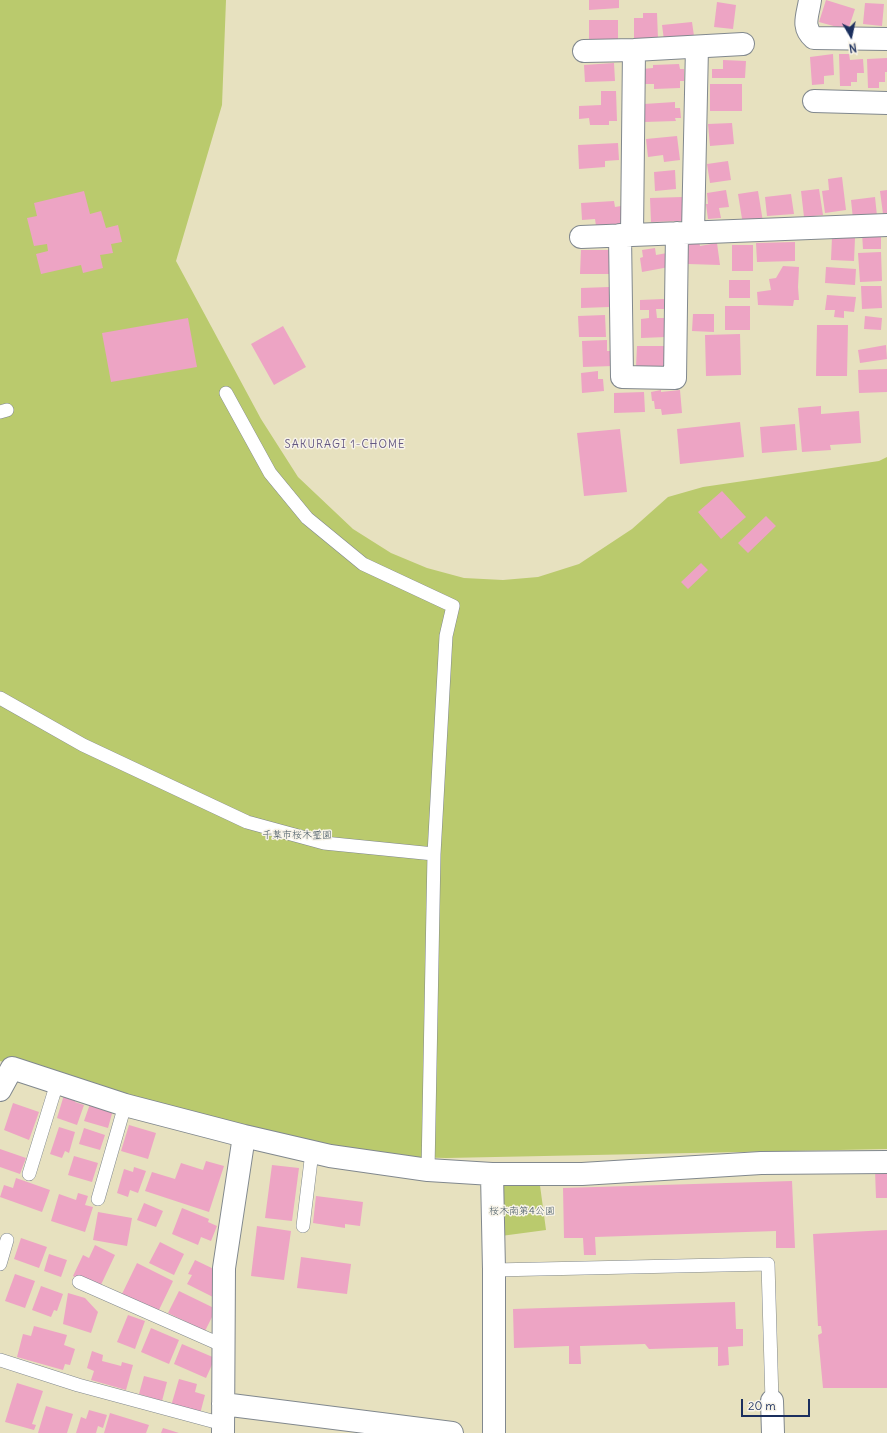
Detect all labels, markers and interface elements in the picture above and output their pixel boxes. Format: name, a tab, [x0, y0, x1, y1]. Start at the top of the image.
north arrow	[831, 16, 871, 56]
text: N	[848, 40, 858, 55]
district label: SAKURAGI 1-CHOME	[285, 438, 405, 452]
park label: 千葉市桜木霊園	[262, 829, 332, 841]
park label: 桜木南第4公園	[489, 1205, 555, 1217]
scale bar	[743, 1391, 812, 1417]
text: 20 m	[748, 1398, 776, 1413]

